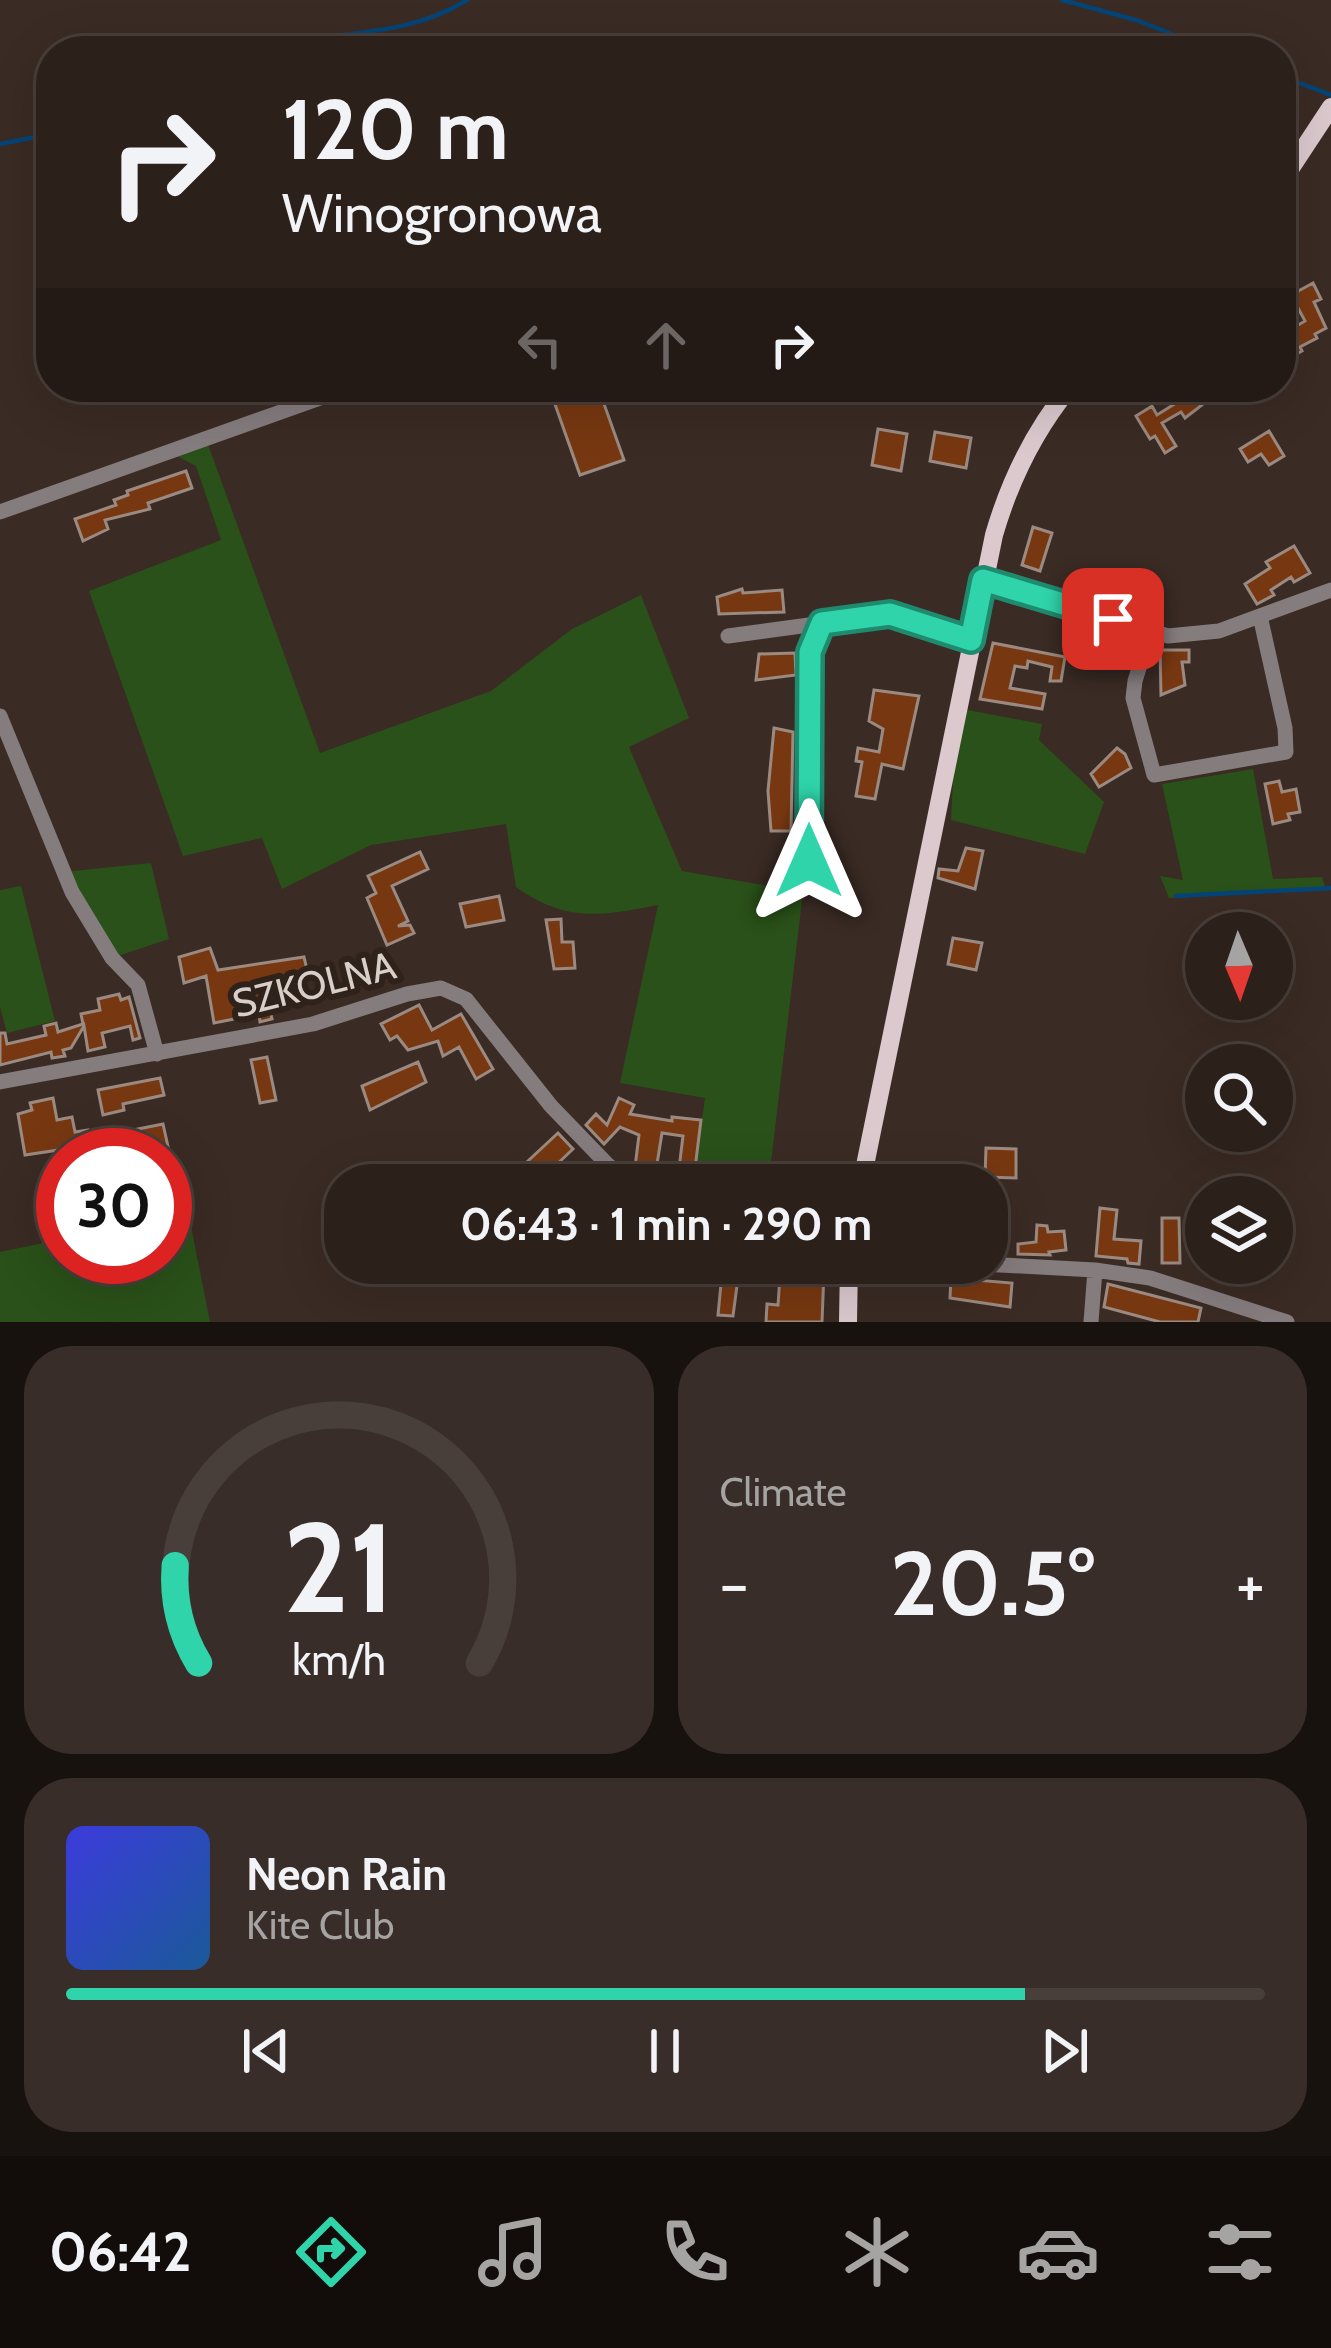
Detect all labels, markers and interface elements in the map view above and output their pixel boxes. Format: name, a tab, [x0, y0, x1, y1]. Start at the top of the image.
text: 120 m	[282, 78, 509, 180]
icon: right	[84, 84, 240, 240]
text: Winogronowa	[282, 180, 602, 246]
icon: left	[507, 312, 573, 378]
icon: ahead	[633, 312, 699, 378]
icon: right	[759, 312, 825, 378]
pin	[1062, 568, 1164, 670]
icon: arrive	[1080, 586, 1146, 652]
position arrow	[746, 798, 872, 924]
north arrow	[1185, 912, 1293, 1020]
map controls	[1185, 912, 1293, 1284]
street label: SZKOLNA	[228, 941, 400, 1027]
button: search	[1185, 1044, 1293, 1152]
speed limit sign: 30	[36, 1128, 192, 1284]
button: layers	[1185, 1176, 1293, 1284]
text: 06:43 · 1 min · 290 m	[460, 1197, 872, 1251]
text: Climate	[720, 1468, 846, 1516]
text: 21	[283, 1492, 395, 1643]
text: 20.5°	[890, 1528, 1094, 1638]
text: −	[720, 1543, 749, 1624]
text: +	[1236, 1543, 1265, 1624]
text: km/h	[292, 1634, 386, 1686]
text: Neon Rain	[246, 1847, 447, 1901]
text: Kite Club	[246, 1901, 394, 1949]
icon: previous	[233, 2018, 299, 2084]
icon: pause	[632, 2018, 698, 2084]
icon: next	[1032, 2018, 1098, 2084]
icon: directions	[289, 2210, 373, 2294]
icon: music	[471, 2210, 555, 2294]
icon: phone	[653, 2210, 737, 2294]
icon: climate	[835, 2210, 919, 2294]
icon: car	[1016, 2210, 1100, 2294]
icon: filters	[1198, 2210, 1282, 2294]
text: 06:42	[49, 2219, 191, 2285]

